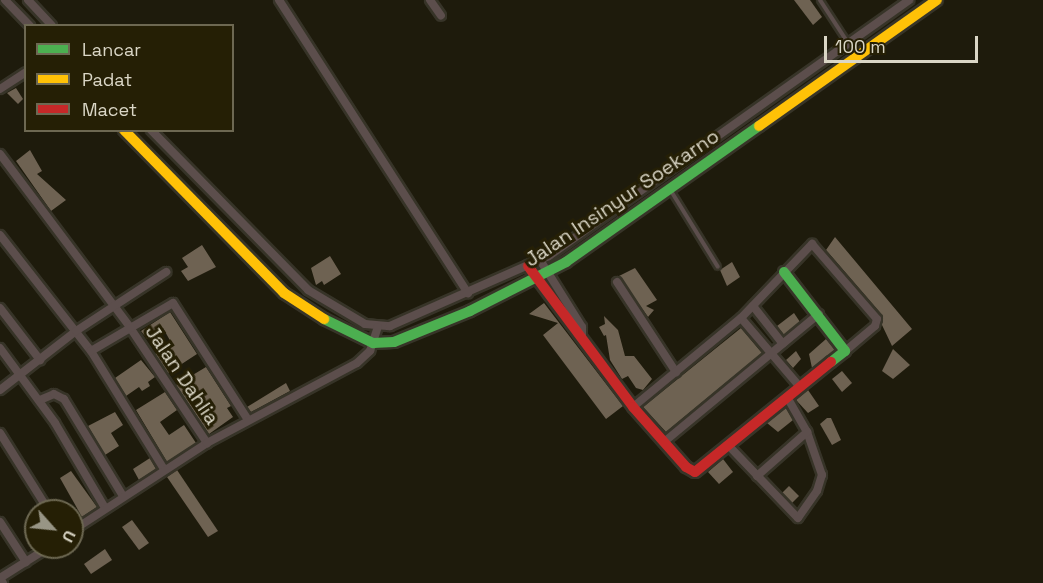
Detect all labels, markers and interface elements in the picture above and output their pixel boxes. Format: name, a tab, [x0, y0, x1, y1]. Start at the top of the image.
legend	[24, 24, 234, 132]
scale bar	[827, 24, 982, 62]
text: 100 m	[835, 35, 886, 58]
text: Lancar	[82, 38, 141, 61]
text: Padat	[82, 68, 132, 91]
text: Macet	[82, 98, 137, 121]
street label: Jalan Insinyur Soekarno	[520, 124, 724, 272]
street label: Jalan Dahlia	[140, 321, 224, 429]
north arrow	[24, 499, 84, 559]
text: U	[57, 527, 81, 546]

